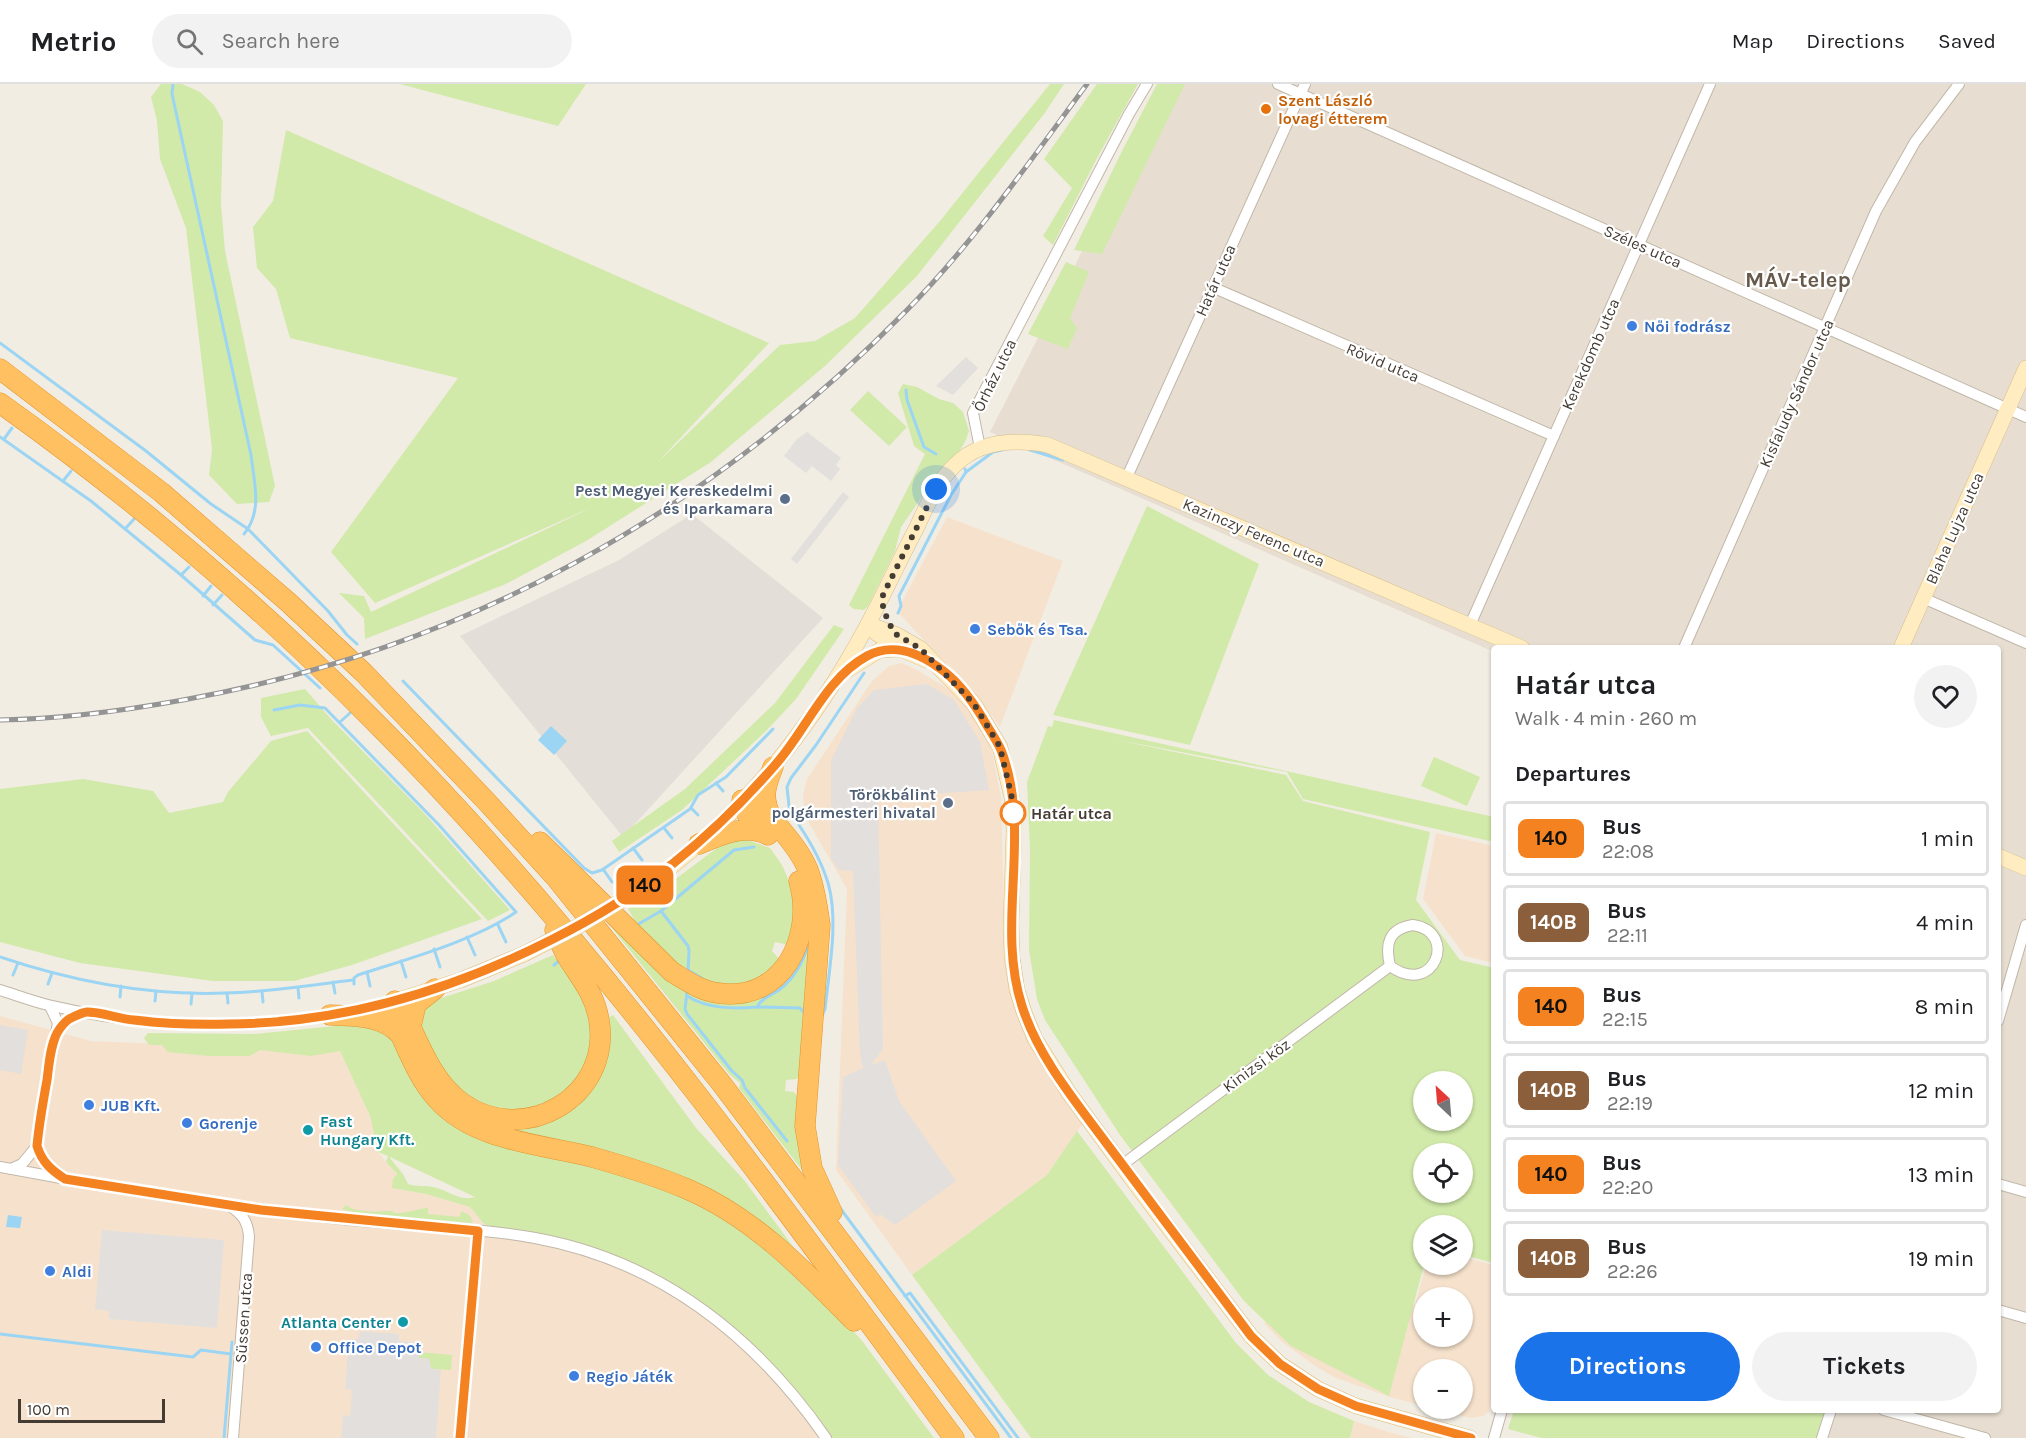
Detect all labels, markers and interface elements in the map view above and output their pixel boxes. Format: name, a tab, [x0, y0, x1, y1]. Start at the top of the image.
search box	[152, 14, 572, 68]
text: Metrio	[30, 25, 116, 58]
icon: search	[173, 25, 206, 58]
text: Search here	[221, 28, 340, 54]
text: Map	[1732, 29, 1773, 53]
text: Directions	[1806, 29, 1905, 53]
text: Saved	[1938, 29, 1996, 53]
place label: Szent László lovagi étterem	[1278, 91, 1388, 128]
marker: Szent László lovagi étterem	[1259, 102, 1273, 116]
street label: Széles utca	[1601, 221, 1685, 272]
street label: Határ utca	[1191, 241, 1240, 319]
district label: MÁV-telep	[1745, 266, 1851, 293]
street label: Kerekdomb utca	[1557, 295, 1624, 413]
street label: Kisfaludy Sándor utca	[1755, 316, 1838, 470]
place label: Női fodrász	[1644, 317, 1731, 336]
marker: Női fodrász	[1625, 319, 1639, 333]
street label: Őrház utca	[969, 336, 1020, 415]
street label: Rövid utca	[1343, 339, 1422, 386]
street label: Blaha Lujza utca	[1921, 469, 1988, 587]
your location	[921, 474, 951, 504]
place label: Pest Megyei Kereskedelmi és Iparkamara	[575, 481, 773, 518]
marker: Pest Megyei Kereskedelmi és Iparkamara	[778, 492, 792, 506]
street label: Kazinczy Ferenc utca	[1180, 494, 1328, 571]
place label: Sebők és Tsa.	[987, 620, 1088, 639]
marker: Sebők és Tsa.	[968, 622, 982, 636]
button: heart	[1914, 665, 1977, 728]
text: Határ utca	[1515, 668, 1656, 701]
text: Walk · 4 min · 260 m	[1515, 707, 1697, 730]
text: Departures	[1515, 761, 1631, 787]
place label: Törökbálint polgármesteri hivatal	[771, 785, 936, 822]
marker: Törökbálint polgármesteri hivatal	[941, 796, 955, 810]
marker: Határ utca	[1000, 800, 1026, 826]
place label: Határ utca	[1031, 804, 1112, 823]
text: Bus	[1602, 814, 1642, 840]
text: 140	[1534, 826, 1568, 850]
text: 1 min	[1921, 826, 1974, 852]
text: 22:08	[1602, 840, 1654, 863]
line badge: 140	[610, 866, 680, 904]
text: 140	[628, 873, 662, 897]
text: Bus	[1607, 898, 1647, 924]
text: 140B	[1530, 910, 1577, 934]
text: 4 min	[1916, 910, 1974, 936]
text: 22:11	[1607, 924, 1648, 947]
text: Bus	[1602, 982, 1642, 1008]
text: 140	[1534, 994, 1568, 1018]
text: 8 min	[1915, 994, 1974, 1020]
text: 22:15	[1602, 1008, 1648, 1031]
street label: Kinizsi köz	[1219, 1035, 1294, 1096]
text: Bus	[1607, 1066, 1647, 1092]
north arrow	[1413, 1071, 1473, 1131]
map controls	[1413, 1071, 1473, 1419]
text: 140B	[1530, 1078, 1577, 1102]
text: 12 min	[1908, 1078, 1974, 1104]
text: 22:19	[1607, 1092, 1653, 1115]
place label: JUB Kft.	[101, 1096, 160, 1115]
marker: JUB Kft.	[82, 1098, 96, 1112]
place label: Fast Hungary Kft.	[320, 1112, 415, 1149]
place label: Gorenje	[199, 1114, 257, 1133]
marker: Gorenje	[180, 1116, 194, 1130]
marker: Fast Hungary Kft.	[301, 1123, 315, 1137]
button: locate	[1413, 1143, 1473, 1203]
text: Bus	[1602, 1150, 1642, 1176]
text: 140	[1534, 1162, 1568, 1186]
text: 13 min	[1908, 1162, 1974, 1188]
text: 22:20	[1602, 1176, 1653, 1199]
button: layers	[1413, 1215, 1473, 1275]
text: Bus	[1607, 1234, 1647, 1260]
text: 140B	[1530, 1246, 1577, 1270]
text: 19 min	[1908, 1246, 1974, 1272]
text: 22:26	[1607, 1260, 1658, 1283]
place label: Aldi	[62, 1262, 92, 1281]
marker: Aldi	[43, 1264, 57, 1278]
street label: Süssen utca	[231, 1272, 256, 1364]
button: +	[1413, 1287, 1473, 1347]
place label: Atlanta Center	[281, 1313, 392, 1332]
marker: Atlanta Center	[396, 1315, 410, 1329]
button: Directions	[1515, 1332, 1740, 1401]
button: Tickets	[1752, 1332, 1977, 1401]
place label: Office Depot	[328, 1338, 422, 1357]
marker: Office Depot	[309, 1340, 323, 1354]
button: −	[1413, 1359, 1473, 1419]
place label: Regio Játék	[586, 1367, 674, 1386]
marker: Regio Játék	[567, 1369, 581, 1383]
scale bar	[18, 1396, 165, 1424]
text: 100 m	[27, 1400, 70, 1419]

